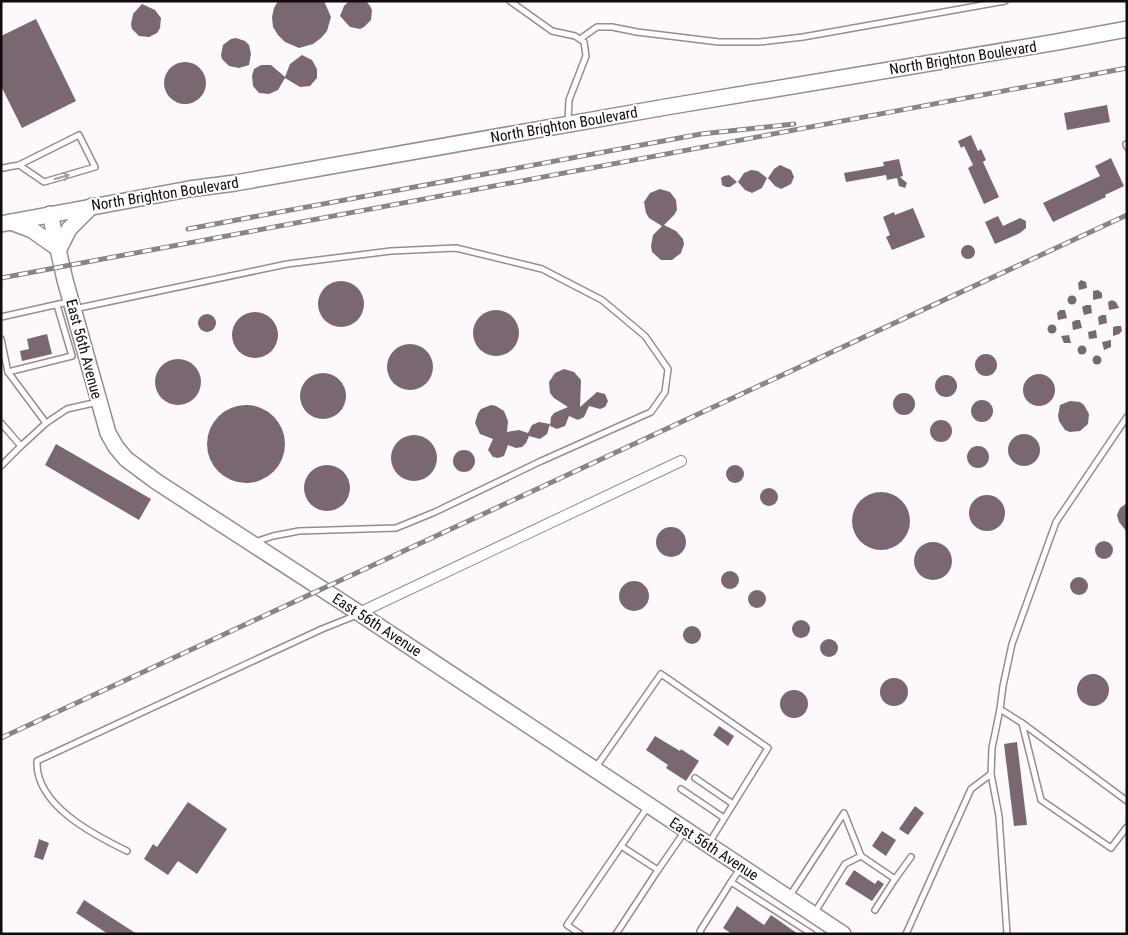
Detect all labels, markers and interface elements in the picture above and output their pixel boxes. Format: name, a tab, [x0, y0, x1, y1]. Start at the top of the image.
street label: North Brighton Boulevard	[888, 37, 1038, 79]
street label: North Brighton Boulevard	[489, 103, 639, 147]
one-way arrow	[53, 171, 69, 181]
street label: North Brighton Boulevard	[90, 173, 240, 215]
street label: East 56th Avenue	[62, 297, 106, 401]
street label: East 56th Avenue	[329, 590, 425, 660]
street label: East 56th Avenue	[666, 814, 762, 884]

